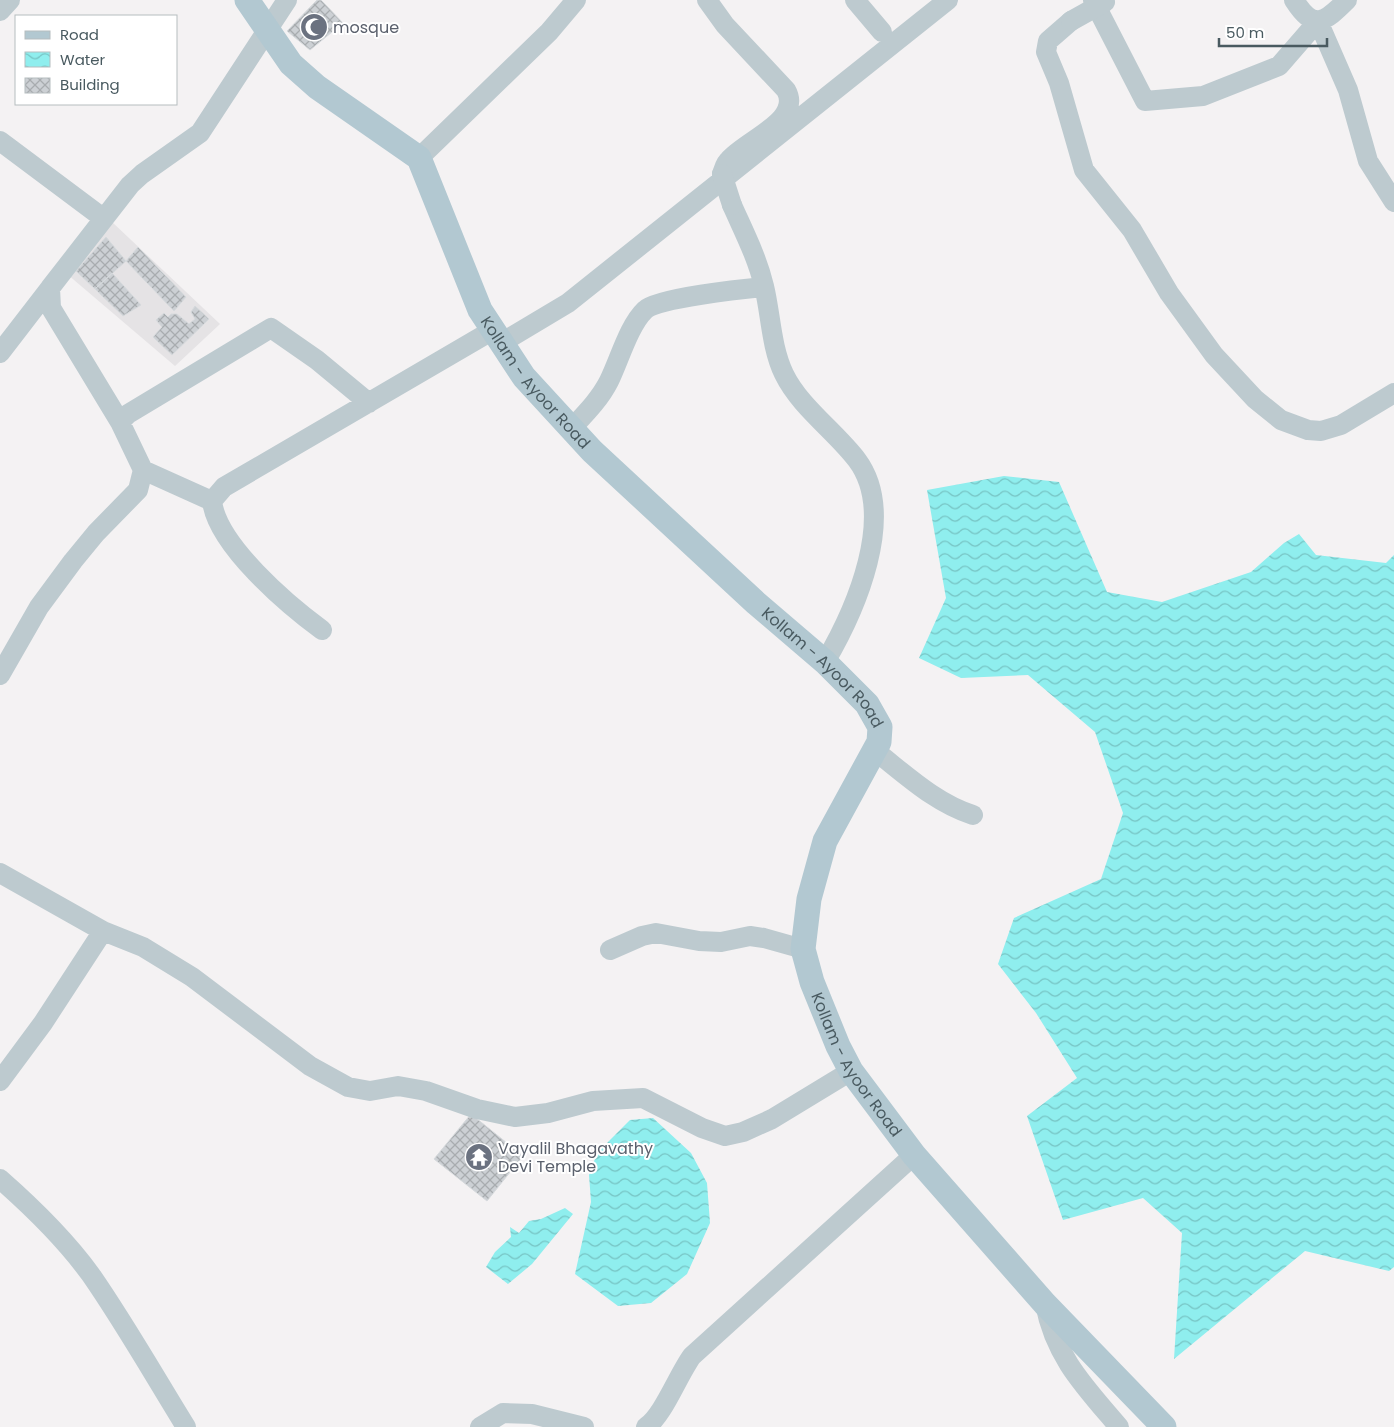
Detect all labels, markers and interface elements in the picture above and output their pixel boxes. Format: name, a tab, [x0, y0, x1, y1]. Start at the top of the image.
mosque icon: mosque	[299, 12, 329, 42]
legend	[15, 15, 178, 105]
scale bar	[1219, 15, 1326, 47]
place label: mosque	[333, 16, 399, 39]
text: 50 m	[1226, 22, 1264, 43]
text: Road	[60, 24, 99, 45]
text: Water	[60, 49, 106, 70]
text: Building	[60, 74, 120, 95]
street label: Kollam - Ayoor Road	[475, 312, 596, 454]
street label: Kollam - Ayoor Road	[757, 602, 889, 732]
street label: Kollam - Ayoor Road	[805, 989, 907, 1142]
place label: Vayalil Bhagavathy Devi Temple	[498, 1137, 653, 1178]
temple icon: Vayalil Bhagavathy Devi Temple	[464, 1142, 494, 1172]

